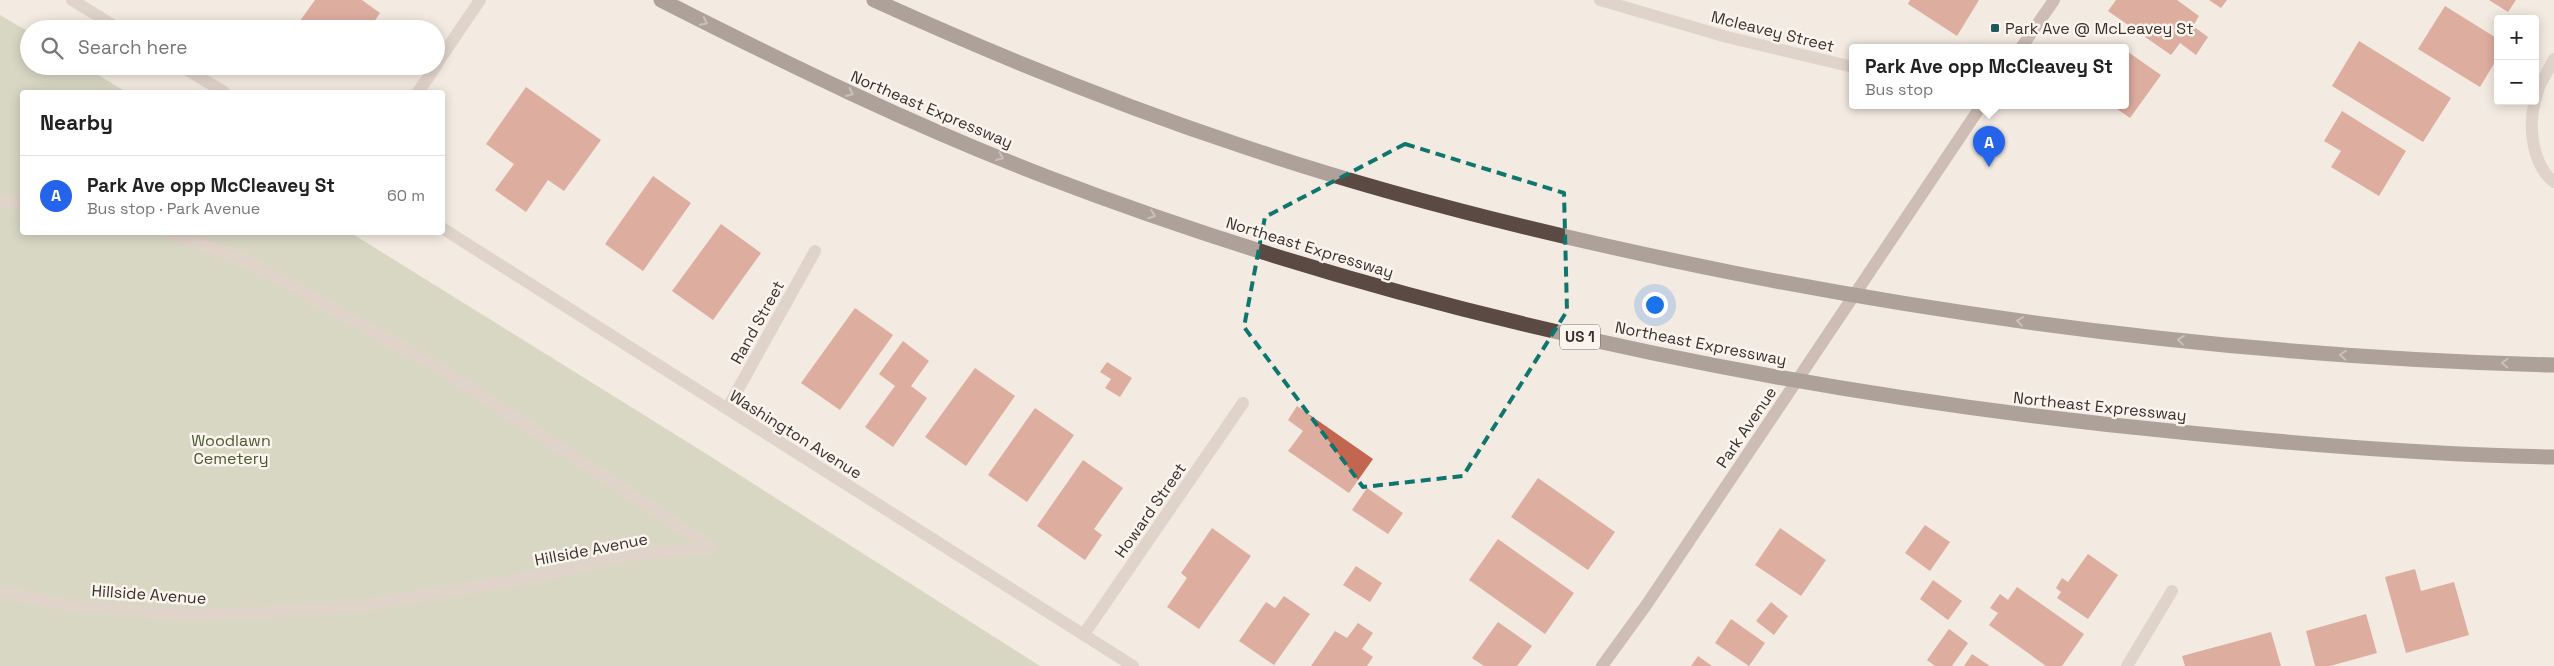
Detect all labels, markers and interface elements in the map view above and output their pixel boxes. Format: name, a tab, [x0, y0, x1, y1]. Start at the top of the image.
street label: Mcleavey Street	[1709, 6, 1837, 57]
map controls	[2494, 15, 2539, 105]
button: +	[2494, 15, 2539, 60]
one-way arrow	[699, 16, 708, 26]
place label: Park Ave @ McLeavey St	[2005, 18, 2194, 39]
search box	[20, 20, 445, 75]
marker: Park Ave @ McLeavey St	[1989, 22, 2001, 34]
icon: search	[38, 34, 66, 62]
text: Search here	[78, 35, 188, 60]
popup	[1849, 44, 2129, 109]
text: Park Ave opp McCleavey St	[1865, 54, 2113, 79]
button: −	[2494, 60, 2539, 105]
street label: Northeast Expressway	[847, 66, 1016, 153]
text: Bus stop	[1865, 79, 1933, 100]
one-way arrow	[845, 87, 854, 97]
text: Nearby	[40, 109, 113, 136]
pin: A	[1973, 126, 2005, 167]
one-way arrow	[995, 151, 1004, 162]
text: Park Ave opp McCleavey St	[87, 173, 335, 198]
text: A	[51, 185, 61, 206]
text: 60 m	[387, 185, 425, 206]
text: Bus stop · Park Avenue	[87, 198, 260, 219]
one-way arrow	[1147, 209, 1155, 219]
street label: Northeast Expressway	[1223, 212, 1396, 283]
street label: Rand Street	[726, 277, 789, 368]
your location	[1642, 292, 1668, 318]
one-way arrow	[2016, 316, 2024, 327]
street label: Northeast Expressway	[1613, 317, 1788, 370]
road number: US 1	[1560, 324, 1600, 350]
one-way arrow	[2177, 335, 2185, 346]
one-way arrow	[2339, 349, 2347, 360]
one-way arrow	[2501, 358, 2509, 369]
street label: Park Avenue	[1712, 383, 1781, 472]
street label: Washington Avenue	[726, 385, 866, 484]
street label: Northeast Expressway	[2012, 387, 2188, 426]
park label: Woodlawn Cemetery	[191, 430, 271, 469]
street label: Howard Street	[1110, 459, 1191, 562]
street label: Hillside Avenue	[533, 528, 649, 571]
street label: Hillside Avenue	[91, 580, 207, 609]

